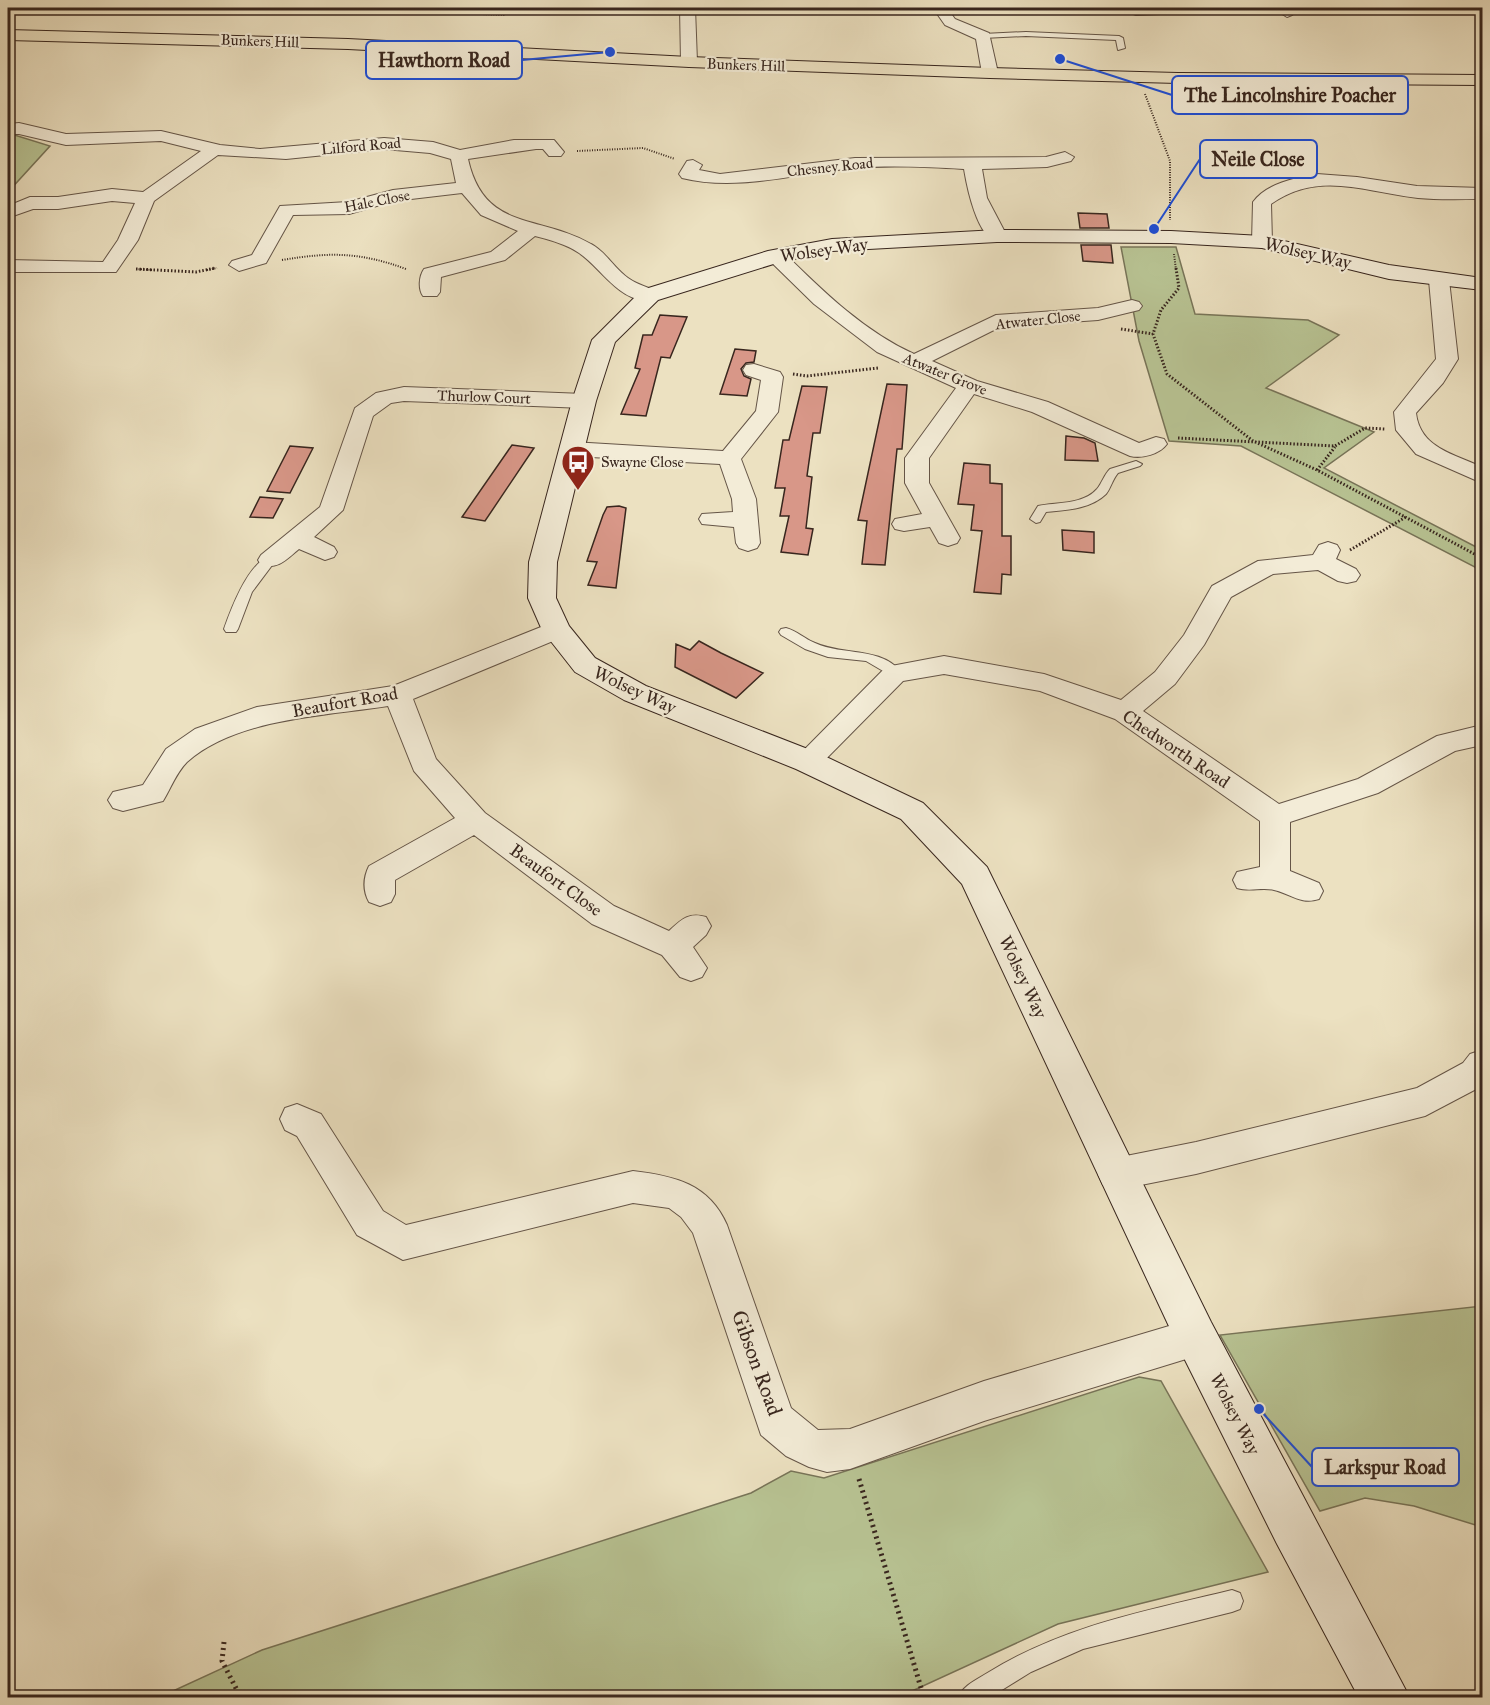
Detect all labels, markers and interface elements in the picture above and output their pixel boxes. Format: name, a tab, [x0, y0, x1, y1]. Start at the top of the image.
street label: Bunkers Hill	[220, 31, 301, 51]
callout: Hawthorn Road	[366, 41, 522, 79]
text: Hawthorn Road	[378, 48, 511, 72]
street label: Bunkers Hill	[706, 55, 787, 75]
callout: The Lincolnshire Poacher	[1172, 76, 1408, 114]
text: The Lincolnshire Poacher	[1183, 83, 1397, 107]
street label: Lilford Road	[320, 134, 402, 158]
callout: Neile Close	[1200, 140, 1317, 178]
text: Neile Close	[1211, 147, 1305, 171]
street label: Chesney Road	[786, 153, 875, 180]
street label: Hale Close	[343, 186, 411, 216]
street label: Wolsey Way	[1262, 232, 1354, 274]
street label: Wolsey Way	[779, 233, 870, 267]
street label: Atwater Close	[994, 307, 1081, 334]
street label: Atwater Grove	[899, 349, 990, 399]
street label: Thurlow Court	[437, 386, 532, 408]
bus stop icon: Swayne Close	[560, 444, 596, 491]
place label: Swayne Close	[601, 453, 684, 471]
street label: Wolsey Way	[590, 661, 680, 719]
street label: Beaufort Road	[290, 682, 400, 722]
street label: Chedworth Road	[1118, 705, 1234, 793]
street label: Beaufort Close	[505, 839, 607, 921]
street label: Wolsey Way	[994, 932, 1052, 1022]
street label: Gibson Road	[726, 1307, 788, 1420]
street label: Wolsey Way	[1205, 1370, 1265, 1459]
callout: Larkspur Road	[1312, 1448, 1459, 1486]
text: Larkspur Road	[1324, 1455, 1447, 1480]

